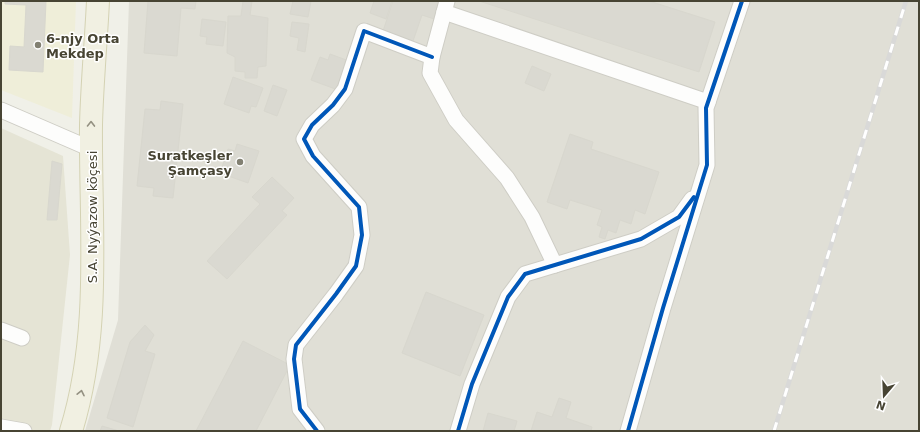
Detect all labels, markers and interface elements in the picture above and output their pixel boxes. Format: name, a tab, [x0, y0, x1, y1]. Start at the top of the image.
place label: 6-njy Orta Mekdep	[46, 31, 120, 61]
marker: 6-njy Orta Mekdep	[33, 40, 43, 50]
one-way arrow	[87, 121, 96, 127]
place label: Suratkeşler Şamçasy	[147, 148, 233, 178]
street label: S.A. Nyýazow köçesi	[85, 151, 100, 283]
marker: Suratkeşler Şamçasy	[235, 157, 245, 167]
north arrow	[864, 376, 904, 416]
one-way arrow	[76, 390, 84, 396]
text: N	[874, 397, 887, 413]

